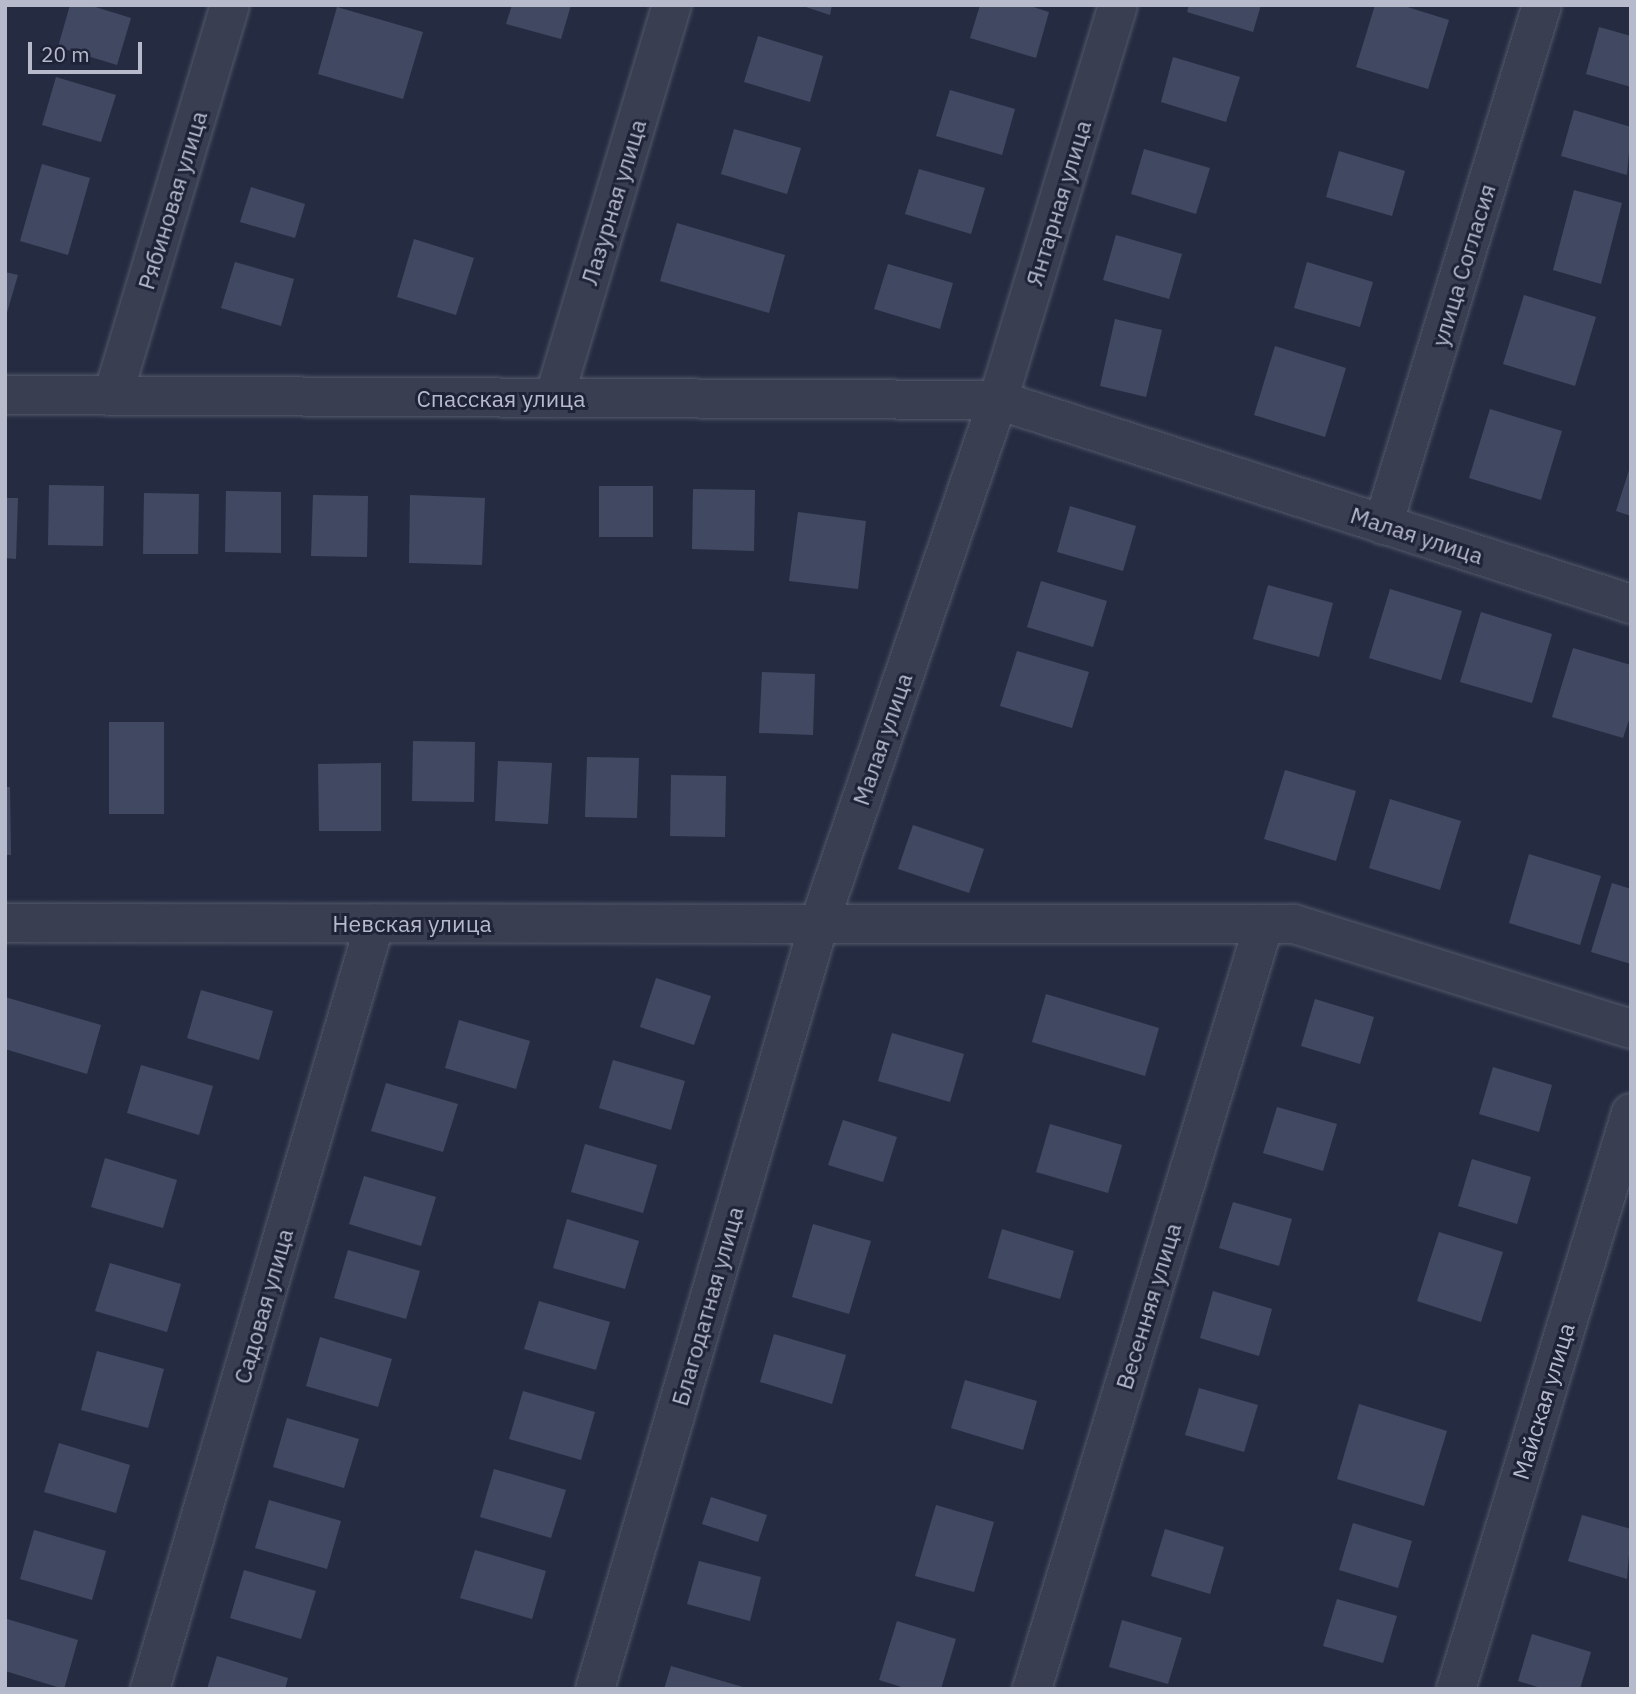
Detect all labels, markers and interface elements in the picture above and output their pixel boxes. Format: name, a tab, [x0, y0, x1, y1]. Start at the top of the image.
scale bar	[32, 28, 145, 72]
text: 20 m	[41, 40, 90, 68]
street label: Рябиновая улица	[132, 107, 212, 293]
street label: Лазурная улица	[575, 116, 651, 288]
street label: Янтарная улица	[1020, 117, 1096, 289]
street label: улица Согласия	[1425, 180, 1501, 350]
street label: Спасская улица	[417, 384, 585, 412]
street label: Малая улица	[1347, 501, 1487, 569]
street label: Малая улица	[847, 669, 917, 809]
street label: Невская улица	[332, 909, 492, 937]
street label: Благодатная улица	[665, 1203, 749, 1409]
street label: Весенняя улица	[1110, 1219, 1186, 1393]
street label: Садовая улица	[228, 1225, 298, 1387]
street label: Майская улица	[1506, 1319, 1580, 1483]

